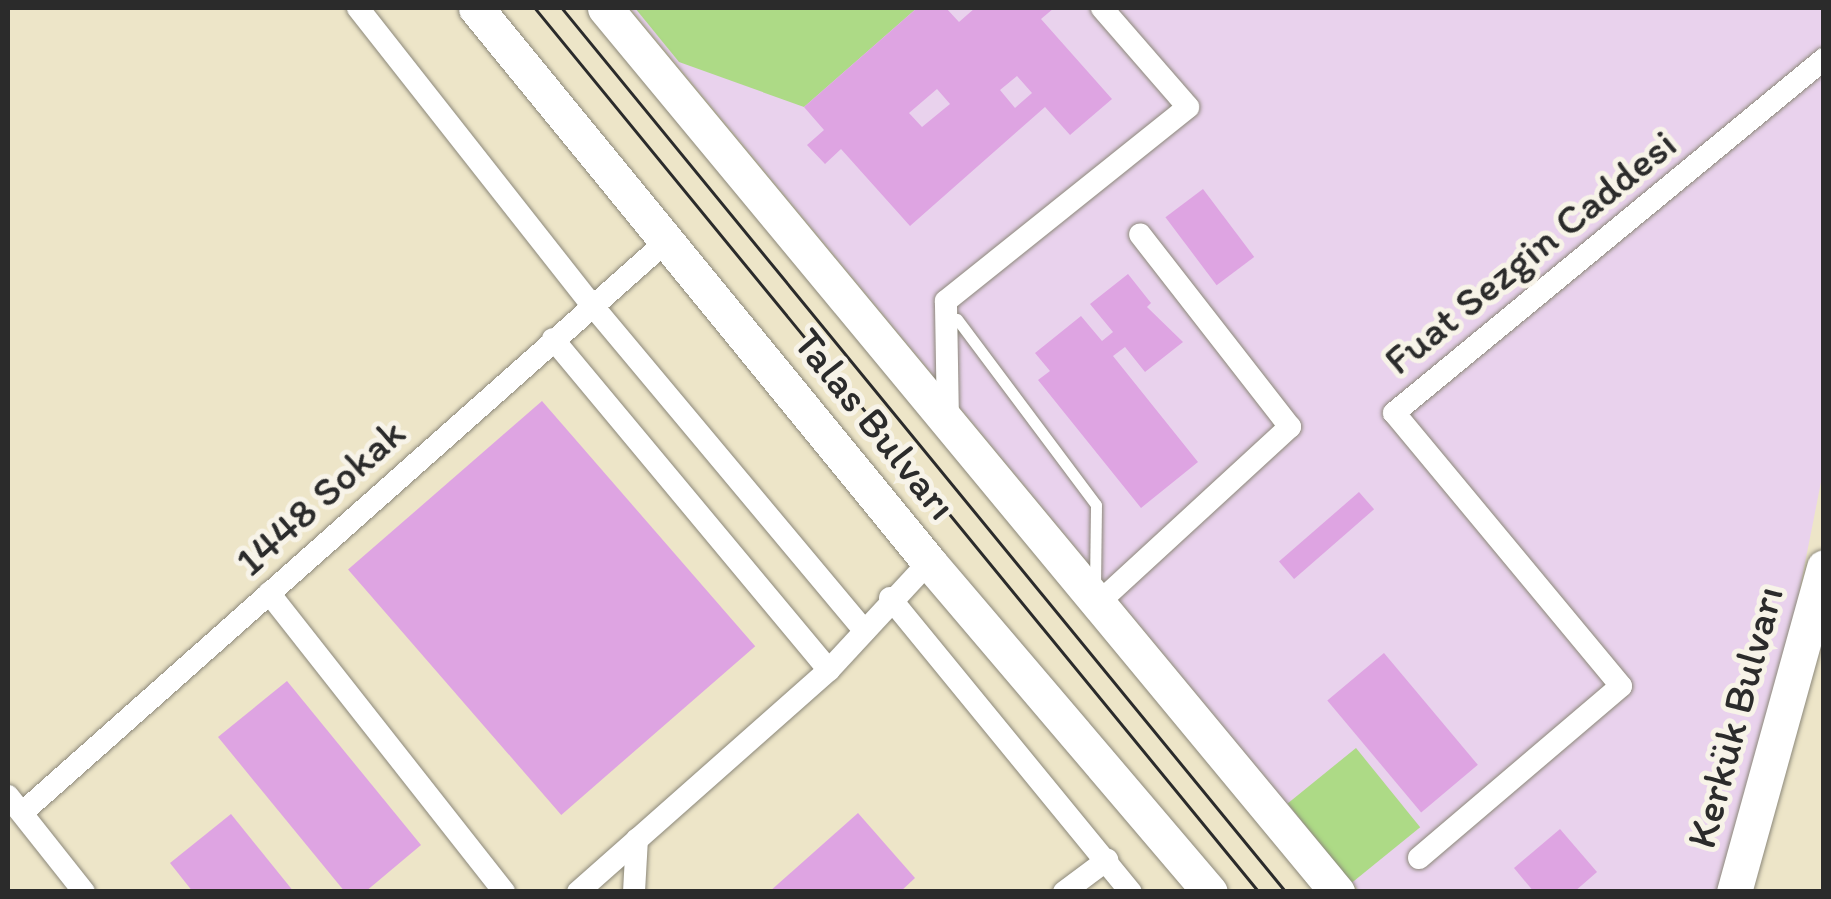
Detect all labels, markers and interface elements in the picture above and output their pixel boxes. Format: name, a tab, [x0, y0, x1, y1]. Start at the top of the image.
street label: Fuat Sezgin Caddesi	[1373, 118, 1687, 386]
street label: Talas Bulvarı	[782, 318, 968, 530]
street label: 1448 Sokak	[225, 408, 415, 586]
street label: Kerkük Bulvarı	[1676, 581, 1794, 853]

